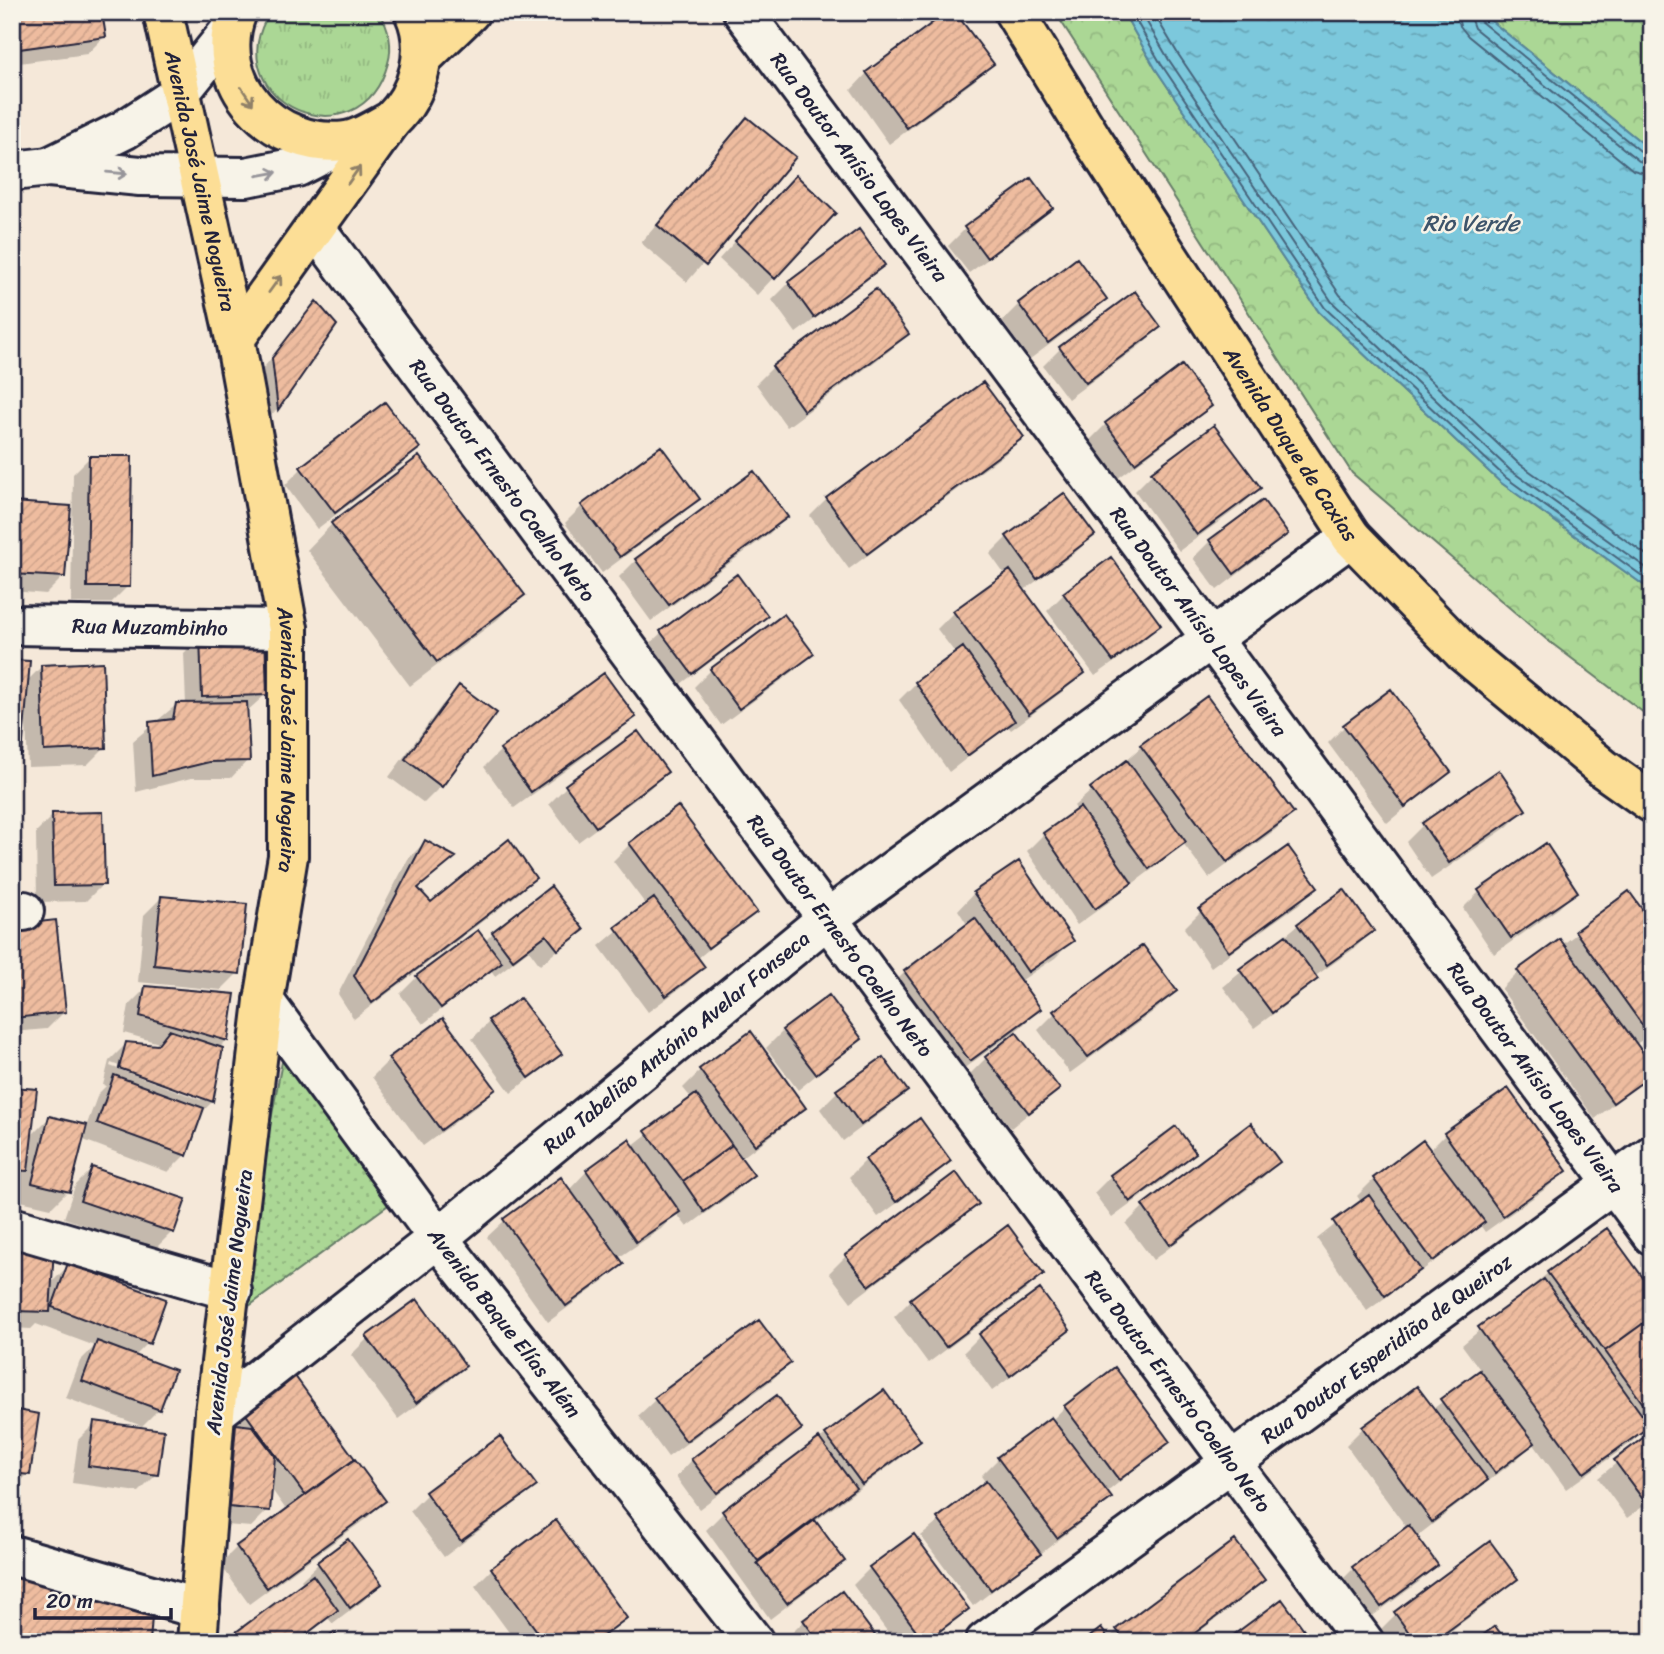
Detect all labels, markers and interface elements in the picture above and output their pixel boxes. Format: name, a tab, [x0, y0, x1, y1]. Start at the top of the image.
street label: Rua Doutor Anísio Lopes Vieira	[760, 44, 959, 291]
street label: Avenida José Jaime Nogueira	[153, 46, 248, 316]
one-way arrow	[240, 86, 254, 105]
one-way arrow	[346, 166, 361, 185]
one-way arrow	[105, 167, 127, 180]
one-way arrow	[255, 167, 278, 180]
water label: Rio Verde	[1423, 203, 1521, 244]
one-way arrow	[268, 275, 282, 294]
street label: Avenida Duque de Caxias	[1212, 338, 1369, 550]
street label: Rua Doutor Ernesto Coelho Neto	[399, 350, 606, 610]
street label: Rua Doutor Anísio Lopes Vieira	[1100, 498, 1298, 746]
street label: Avenida José Jaime Nogueira	[265, 602, 307, 876]
street label: Rua Muzambinho	[72, 607, 228, 647]
street label: Rua Doutor Ernesto Coelho Neto	[737, 806, 944, 1066]
street label: Rua Tabelião António Avelar Fonseca	[534, 920, 819, 1164]
street label: Rua Doutor Anísio Lopes Vieira	[1437, 953, 1634, 1202]
street label: Avenida José Jaime Nogueira	[194, 1167, 264, 1438]
street label: Avenida Baque Elías Além	[417, 1219, 592, 1427]
street label: Rua Doutor Esperidião de Queiroz	[1252, 1243, 1522, 1454]
street label: Rua Doutor Ernesto Coelho Neto	[1075, 1261, 1281, 1521]
scale bar	[35, 1577, 172, 1621]
text: 20 m	[46, 1582, 93, 1620]

